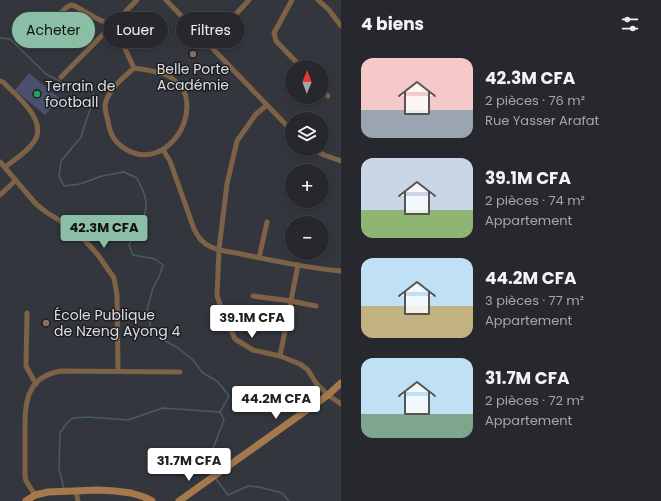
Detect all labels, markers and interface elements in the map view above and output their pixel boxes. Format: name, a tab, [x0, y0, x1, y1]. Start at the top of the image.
chip: Acheter	[12, 12, 95, 48]
chip: Louer	[103, 12, 168, 48]
chip: Filtres	[176, 12, 245, 48]
text: 4 biens	[361, 12, 424, 36]
icon: filters	[619, 13, 641, 35]
marker: Belle Porte Académie	[188, 49, 198, 59]
place label: Belle Porte Académie	[157, 59, 230, 95]
north arrow	[285, 60, 329, 104]
map controls	[285, 60, 329, 260]
text: 42.3M CFA	[485, 66, 575, 90]
icon: home	[393, 74, 441, 122]
place label: Terrain de football	[45, 76, 116, 112]
marker: Terrain de football	[32, 89, 42, 99]
text: 2 pièces · 76 m²	[485, 91, 585, 110]
text: Rue Yasser Arafat	[485, 111, 599, 130]
button: layers	[285, 112, 329, 156]
button: +	[285, 164, 329, 208]
text: 39.1M CFA	[485, 166, 571, 190]
icon: home	[393, 174, 441, 222]
text: 2 pièces · 74 m²	[485, 191, 585, 210]
text: Appartement	[485, 211, 572, 230]
pin: 42.3M CFA	[58, 215, 150, 249]
button: −	[285, 216, 329, 260]
text: 42.3M CFA	[69, 218, 139, 237]
text: 44.2M CFA	[485, 266, 577, 290]
icon: home	[393, 274, 441, 322]
text: 3 pièces · 77 m²	[485, 291, 584, 310]
place label: École Publique de Nzeng Ayong 4	[54, 305, 180, 341]
pin: 39.1M CFA	[206, 305, 298, 339]
text: 39.1M CFA	[219, 308, 285, 327]
text: Appartement	[485, 311, 572, 330]
marker: École Publique de Nzeng Ayong 4	[41, 318, 51, 328]
text: 31.7M CFA	[485, 366, 570, 390]
icon: home	[393, 374, 441, 422]
pin: 44.2M CFA	[230, 386, 322, 420]
text: 44.2M CFA	[241, 389, 311, 408]
text: 2 pièces · 72 m²	[485, 391, 584, 410]
text: Appartement	[485, 411, 572, 430]
pin: 31.7M CFA	[143, 448, 235, 482]
text: 31.7M CFA	[157, 451, 221, 470]

